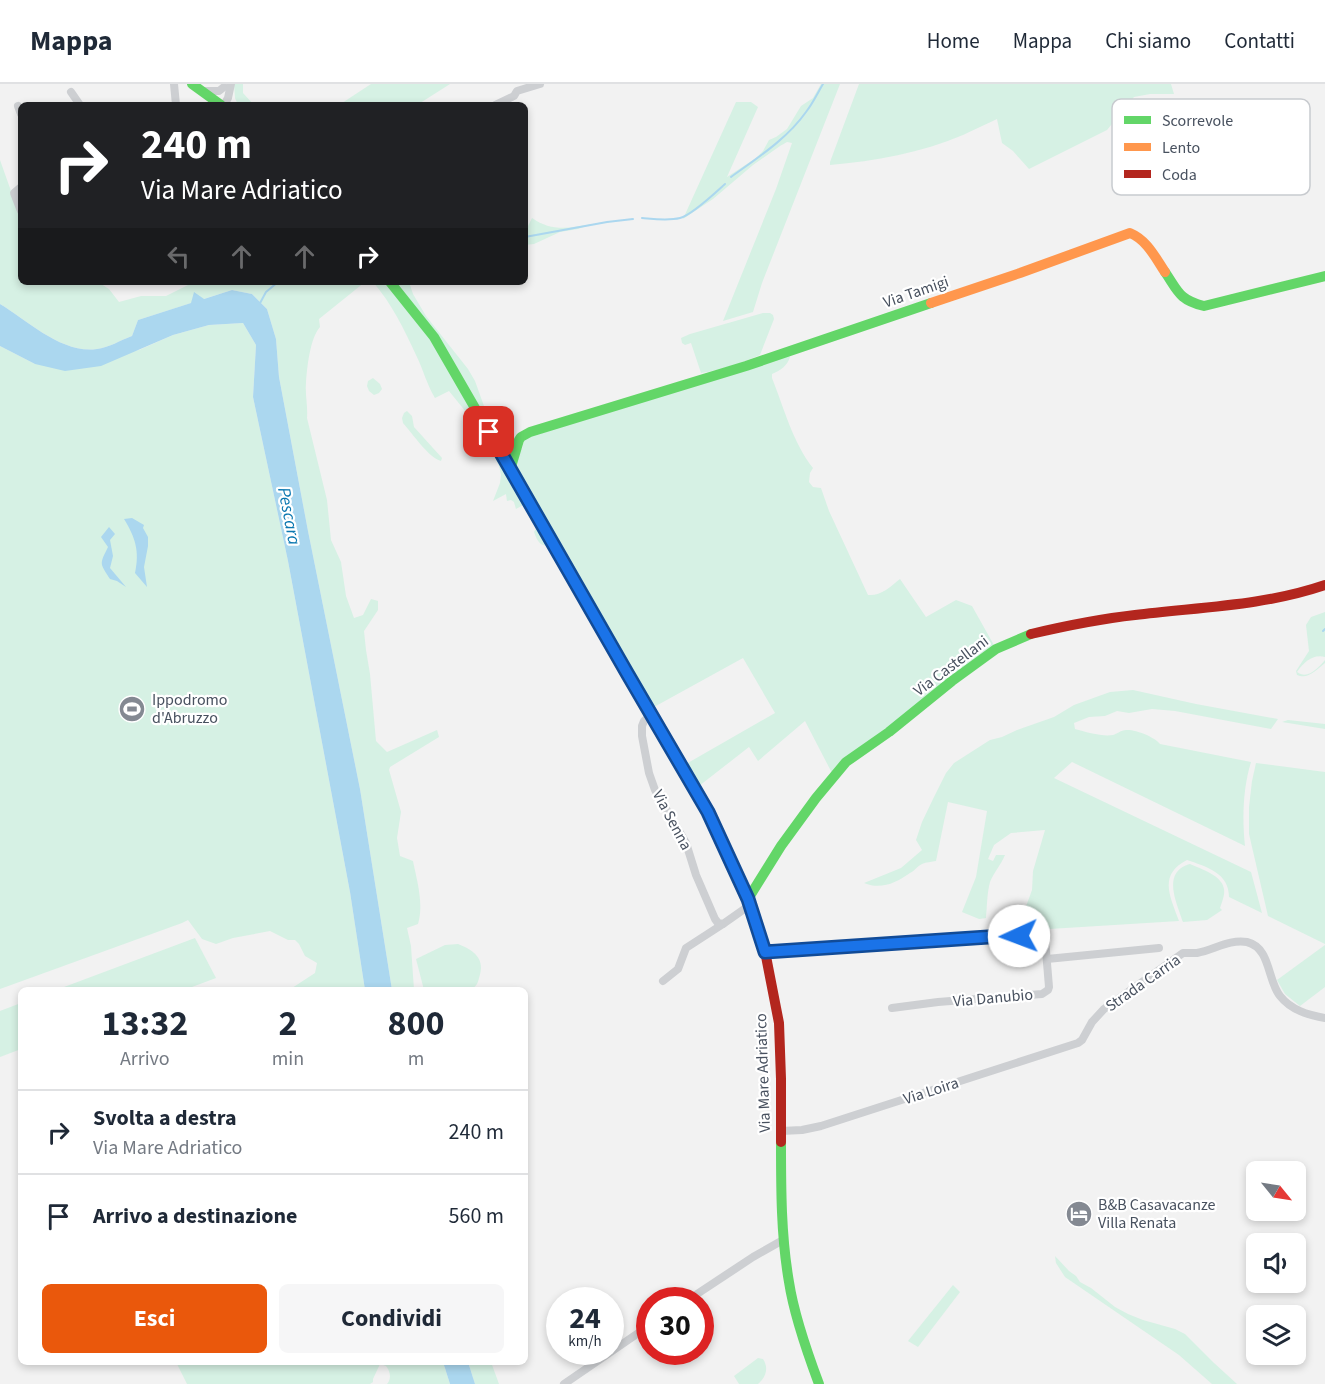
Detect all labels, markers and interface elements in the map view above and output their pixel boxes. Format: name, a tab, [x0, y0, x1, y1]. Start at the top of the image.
text: Mappa	[30, 21, 113, 61]
text: Home	[927, 26, 980, 56]
text: Mappa	[1013, 26, 1072, 56]
text: Chi siamo	[1105, 26, 1191, 56]
text: Contatti	[1224, 26, 1295, 56]
legend	[1112, 99, 1310, 195]
text: Scorrevole	[1162, 110, 1233, 132]
text: 240 m	[141, 115, 252, 175]
icon: right	[42, 126, 120, 204]
text: Lento	[1162, 137, 1200, 159]
text: Coda	[1162, 164, 1197, 186]
text: Via Mare Adriatico	[141, 171, 343, 210]
icon: left	[162, 240, 195, 273]
icon: ahead	[225, 240, 258, 273]
icon: ahead	[288, 240, 321, 273]
icon: right	[351, 240, 384, 273]
street label: Via Tamigi	[880, 271, 952, 313]
pin	[463, 406, 514, 457]
icon: arrive	[472, 415, 505, 448]
water label: Pescara	[271, 485, 307, 547]
street label: Via Castellani	[909, 630, 993, 702]
place label: Ippodromo d'Abruzzo	[152, 689, 228, 729]
sports icon: Ippodromo d'Abruzzo	[117, 694, 147, 724]
street label: Via Senna	[647, 786, 697, 854]
position arrow	[987, 904, 1051, 968]
street label: Strada Carria	[1101, 949, 1185, 1017]
street label: Via Danubio	[952, 984, 1034, 1012]
text: 13:32	[101, 998, 188, 1049]
text: 2	[278, 998, 297, 1049]
text: 800	[388, 998, 445, 1049]
street label: Via Mare Adriatico	[750, 1013, 776, 1133]
text: Arrivo	[120, 1045, 170, 1073]
text: min	[272, 1045, 304, 1073]
text: m	[408, 1045, 424, 1073]
street label: Via Loira	[901, 1072, 961, 1110]
text: Svolta a destra	[93, 1102, 237, 1134]
icon: right	[42, 1116, 75, 1149]
text: 240 m	[449, 1116, 504, 1148]
text: Via Mare Adriatico	[93, 1134, 242, 1162]
north arrow	[1246, 1161, 1306, 1221]
map controls	[1246, 1161, 1306, 1365]
place label: B&B Casavacanze Villa Renata	[1098, 1194, 1216, 1234]
hotel icon: B&B Casavacanze Villa Renata	[1064, 1199, 1094, 1229]
icon: arrive	[42, 1200, 75, 1233]
text: Arrivo a destinazione	[93, 1200, 298, 1232]
text: 560 m	[449, 1200, 504, 1232]
button: sound	[1246, 1233, 1306, 1293]
button: Esci	[42, 1284, 267, 1353]
button: Condividi	[279, 1284, 504, 1353]
speed limit sign: 30	[636, 1287, 714, 1365]
text: 24	[569, 1297, 601, 1340]
button: layers	[1246, 1305, 1306, 1365]
text: km/h	[568, 1331, 602, 1352]

